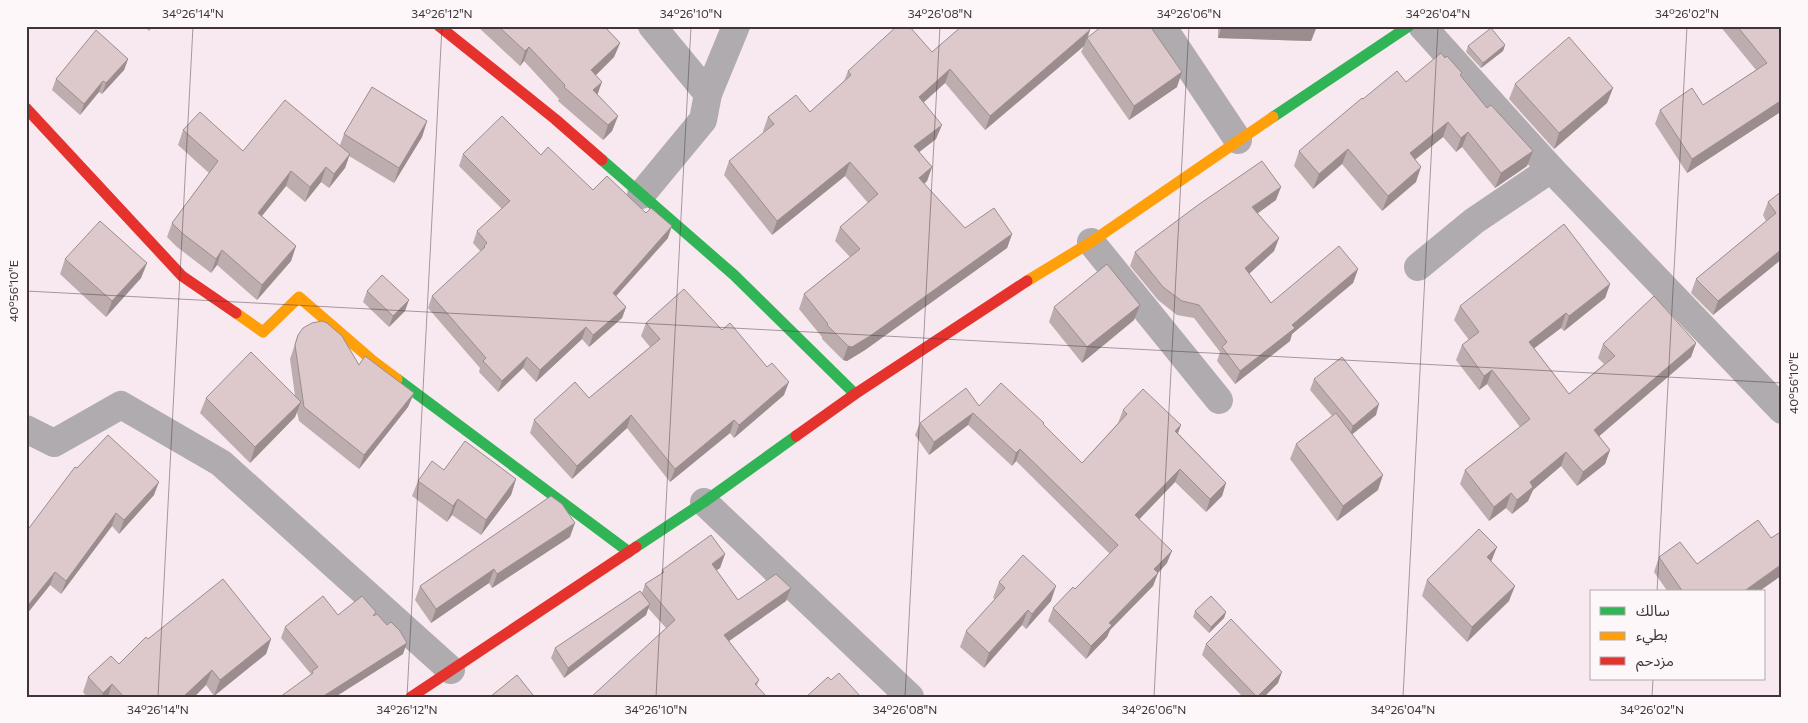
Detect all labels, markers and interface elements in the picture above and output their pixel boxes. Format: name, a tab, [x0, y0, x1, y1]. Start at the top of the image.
text: 34°26'14"N	[162, 6, 224, 20]
text: 34°26'12"N	[411, 6, 473, 20]
text: 34°26'10"N	[660, 6, 722, 20]
text: 34°26'08"N	[908, 6, 972, 20]
text: 34°26'06"N	[1157, 6, 1221, 20]
text: 34°26'04"N	[1406, 6, 1470, 20]
text: 34°26'02"N	[1655, 6, 1719, 20]
text: 40°56'10"E	[6, 260, 20, 322]
text: 40°56'10"E	[1786, 352, 1800, 414]
legend	[1590, 590, 1766, 680]
text: سالك	[1636, 601, 1670, 619]
text: بطيء	[1636, 625, 1668, 646]
text: مزدحم	[1636, 651, 1674, 672]
text: 34°26'14"N	[127, 702, 189, 716]
text: 34°26'12"N	[376, 702, 438, 716]
text: 34°26'10"N	[625, 702, 687, 716]
text: 34°26'08"N	[873, 702, 937, 716]
text: 34°26'06"N	[1122, 702, 1186, 716]
text: 34°26'04"N	[1371, 702, 1435, 716]
text: 34°26'02"N	[1620, 702, 1684, 716]

